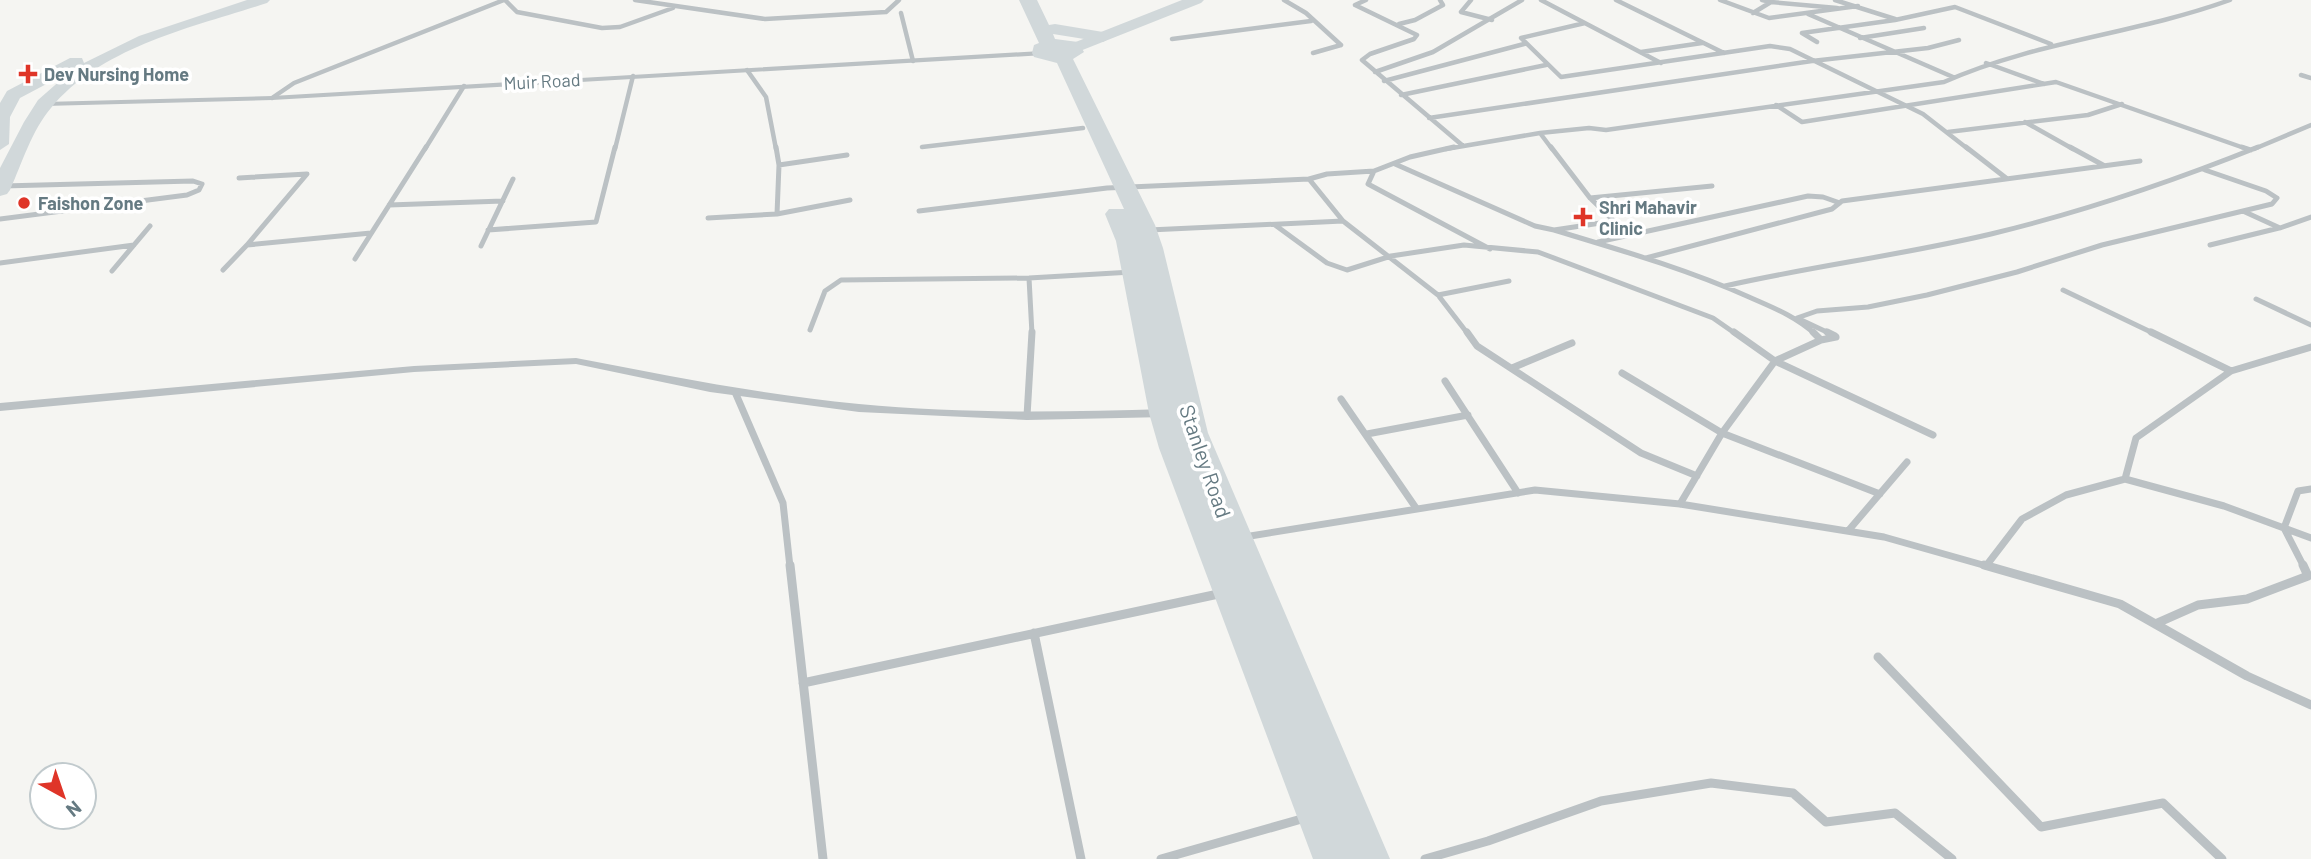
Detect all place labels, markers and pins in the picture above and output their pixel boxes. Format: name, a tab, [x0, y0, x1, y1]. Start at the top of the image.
place label: Dev Nursing Home	[44, 63, 189, 85]
marker: Dev Nursing Home	[18, 64, 38, 84]
place label: Faishon Zone	[38, 192, 143, 214]
marker: Faishon Zone	[16, 195, 32, 211]
place label: Shri Mahavir Clinic	[1599, 196, 1697, 239]
marker: Shri Mahavir Clinic	[1573, 207, 1593, 227]

